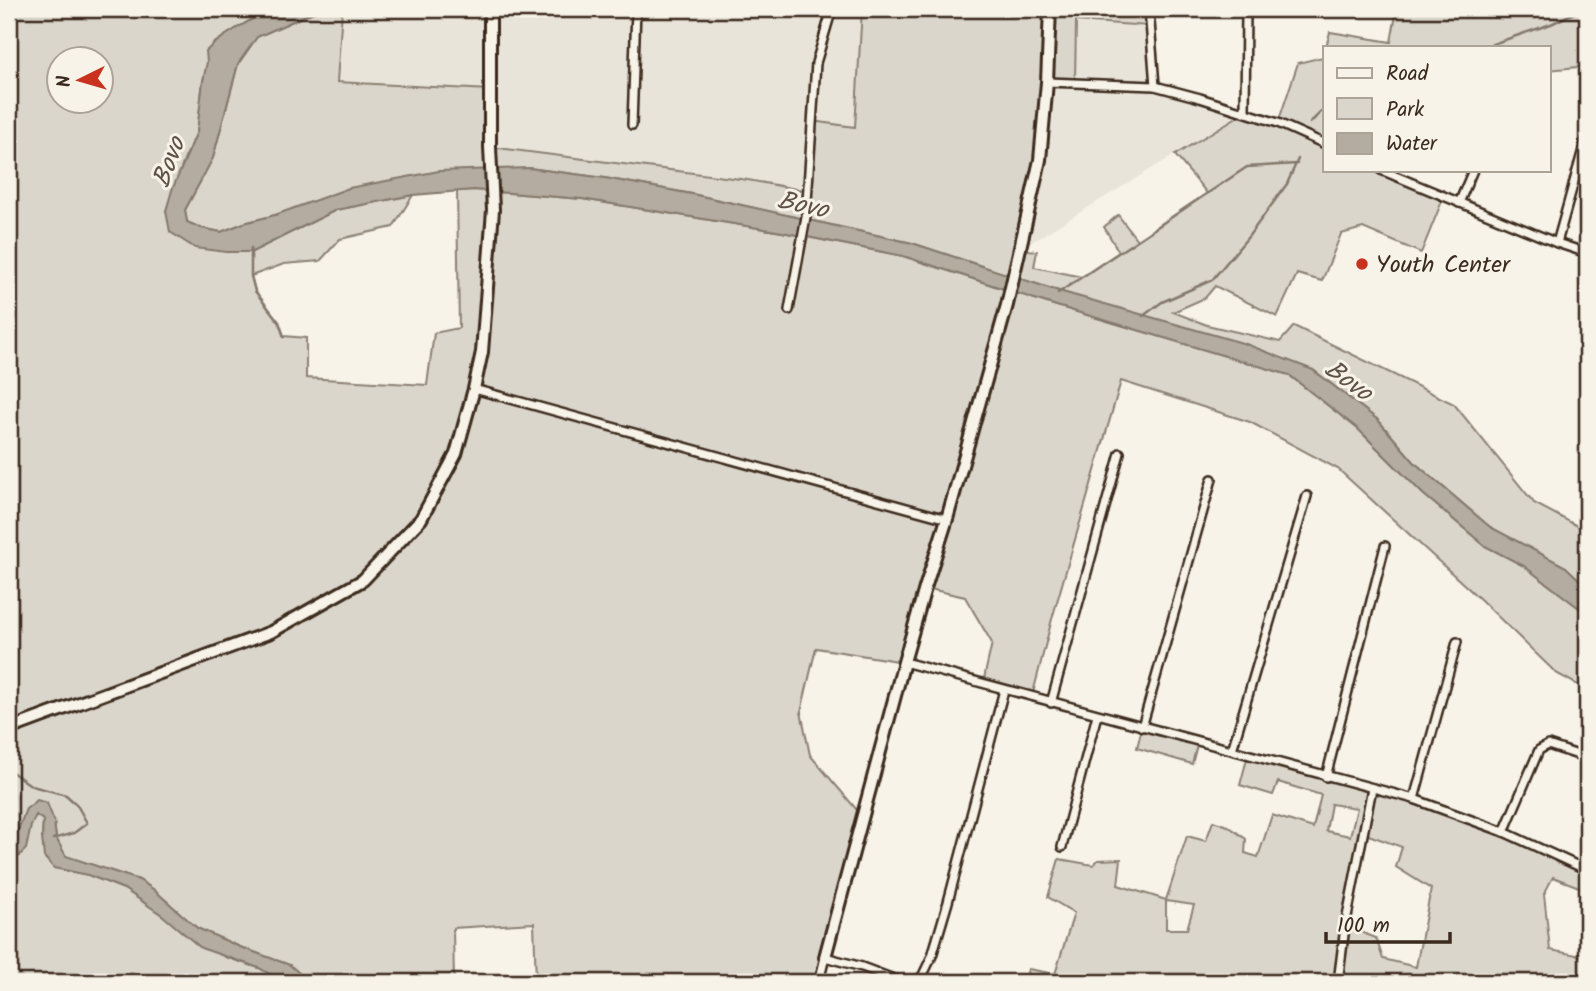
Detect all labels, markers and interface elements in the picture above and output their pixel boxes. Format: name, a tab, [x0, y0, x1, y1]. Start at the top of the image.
north arrow	[46, 46, 116, 116]
legend	[1323, 46, 1550, 172]
text: Road	[1386, 58, 1429, 91]
text: N	[50, 74, 81, 89]
text: Park	[1386, 94, 1424, 127]
text: Water	[1386, 128, 1438, 161]
water label: Bovo	[141, 129, 199, 194]
water label: Bovo	[773, 180, 834, 232]
place label: Youth Center	[1376, 246, 1512, 285]
marker: Youth Center	[1354, 256, 1370, 272]
water label: Bovo	[1315, 350, 1383, 415]
scale bar	[1326, 900, 1451, 944]
text: 100 m	[1337, 910, 1390, 943]

